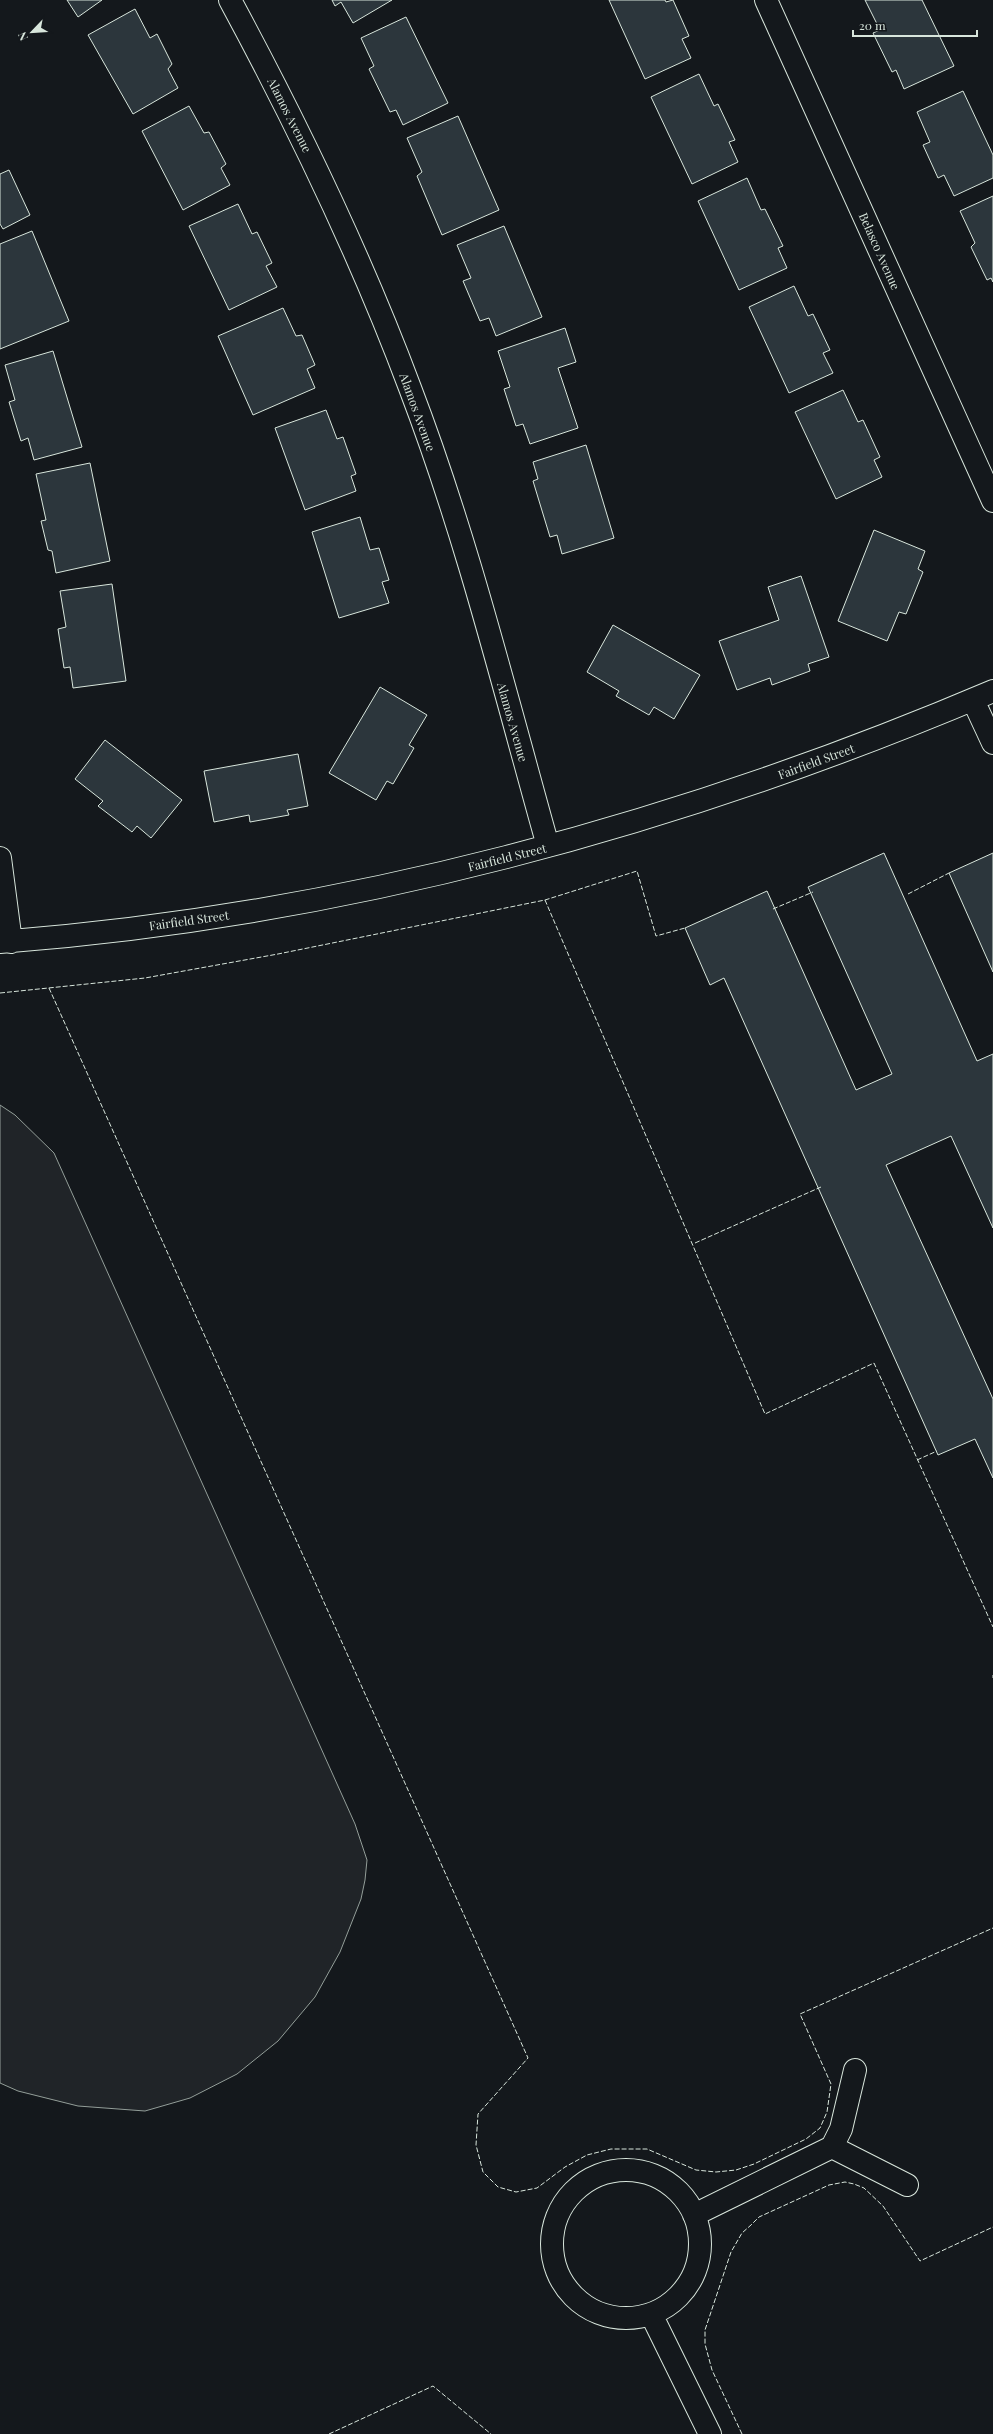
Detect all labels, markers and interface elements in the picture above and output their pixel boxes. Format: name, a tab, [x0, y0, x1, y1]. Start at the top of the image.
north arrow	[12, 12, 52, 52]
scale bar	[853, 12, 977, 38]
text: 20 m	[859, 17, 886, 33]
text: N	[14, 30, 31, 43]
street label: Alamos Avenue	[264, 74, 316, 155]
street label: Belasco Avenue	[856, 210, 904, 292]
street label: Alamos Avenue	[396, 370, 439, 453]
street label: Alamos Avenue	[494, 680, 532, 763]
street label: Fairfield Street	[775, 739, 857, 782]
street label: Fairfield Street	[466, 839, 549, 874]
street label: Fairfield Street	[148, 906, 231, 934]

